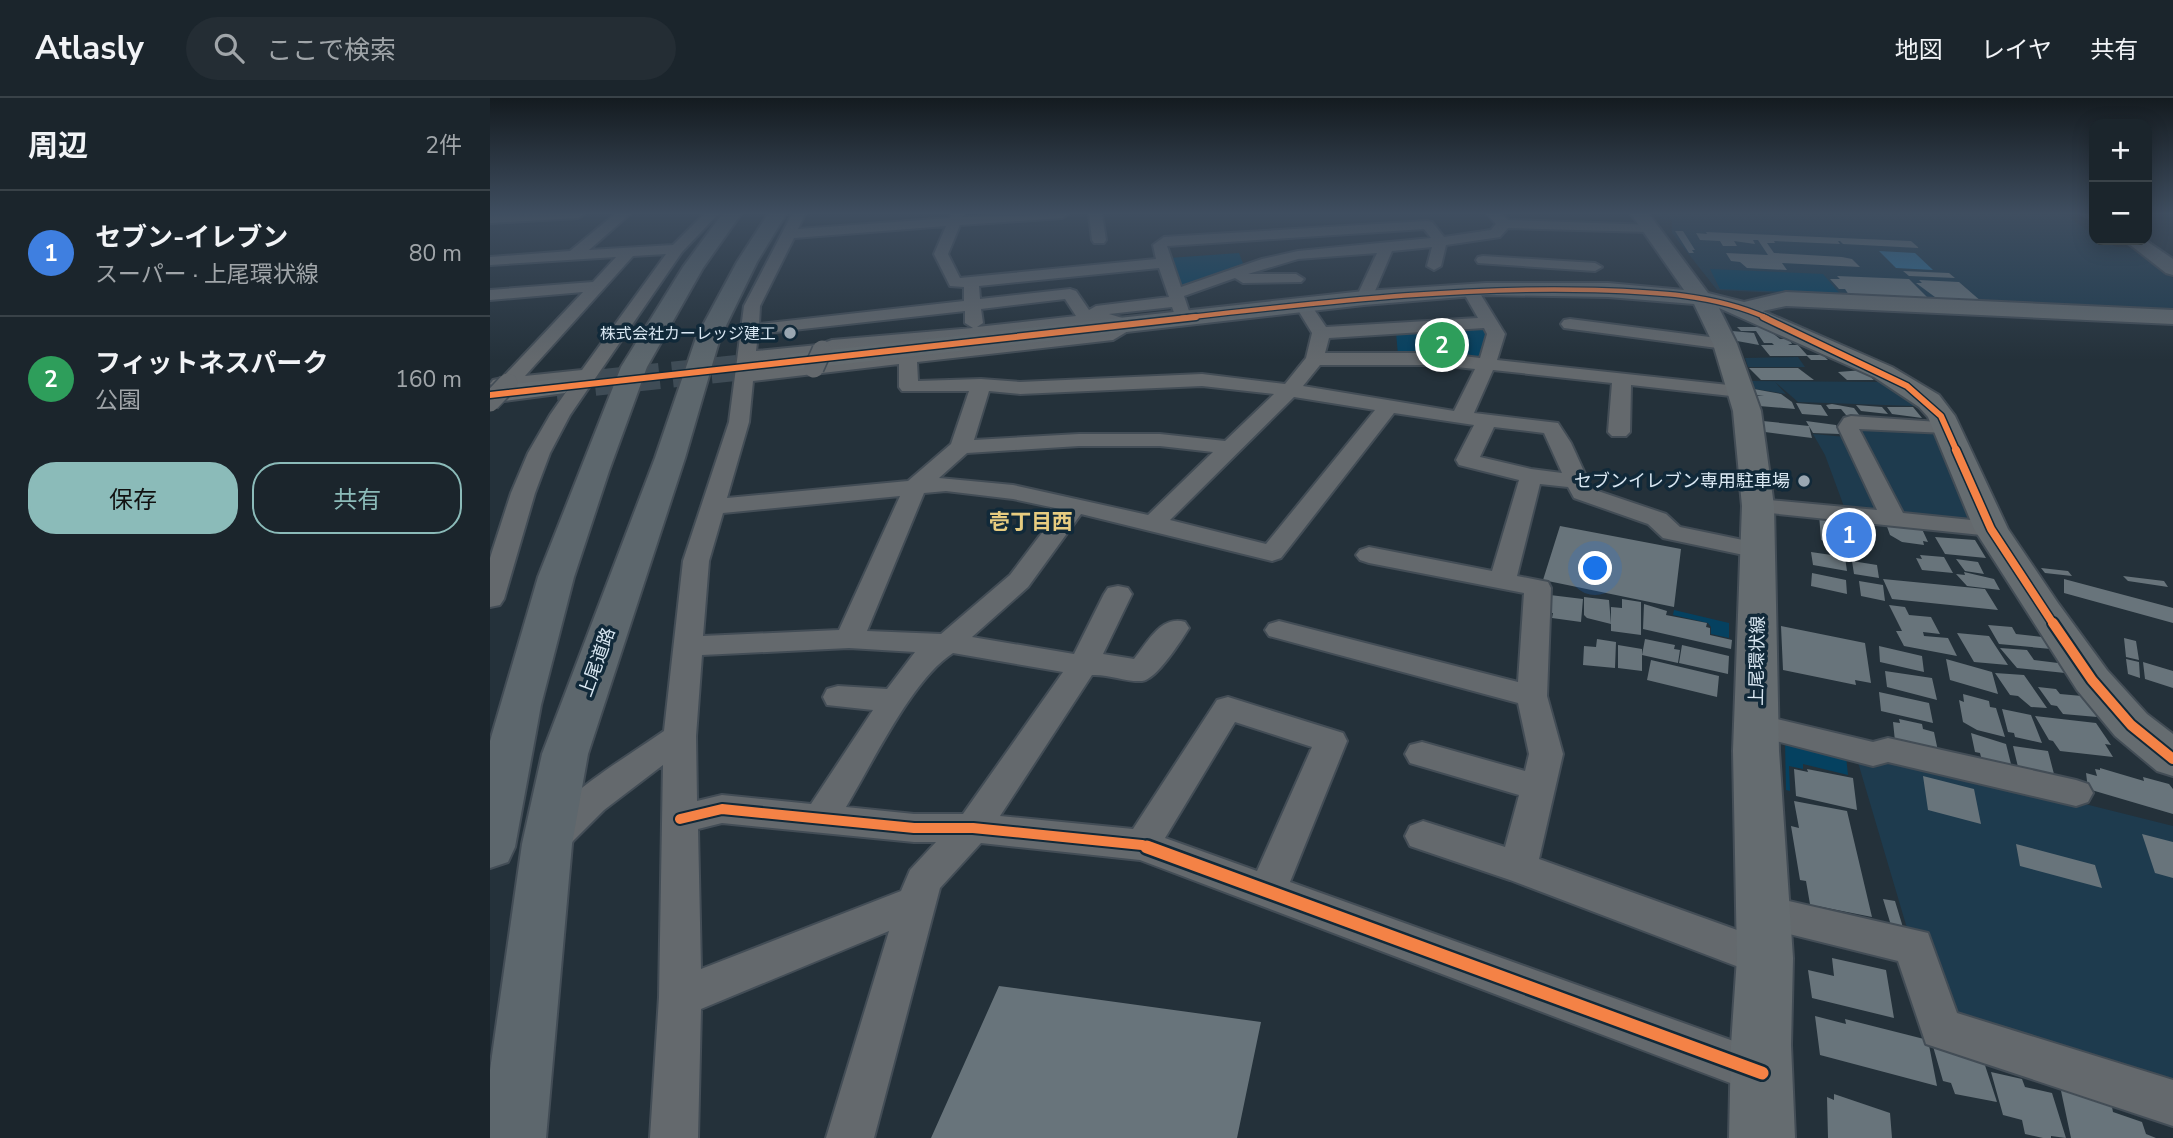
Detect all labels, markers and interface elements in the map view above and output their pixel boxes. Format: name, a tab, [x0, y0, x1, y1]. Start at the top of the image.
search box	[186, 17, 676, 80]
text: Atlasly	[35, 26, 144, 71]
icon: search	[210, 29, 248, 67]
text: ここで検索	[266, 33, 396, 68]
text: 地図	[1895, 34, 1943, 66]
text: レイヤ	[1981, 34, 2052, 66]
text: 共有	[2090, 34, 2138, 66]
map controls	[2089, 119, 2152, 245]
button: +	[2089, 119, 2152, 182]
text: 周辺	[28, 126, 88, 167]
text: 2件	[425, 130, 462, 161]
button: −	[2089, 182, 2152, 245]
text: セブン-イレブン	[95, 220, 288, 255]
text: 1	[44, 238, 58, 269]
text: 80 m	[409, 238, 462, 269]
text: スーパー · 上尾環状線	[95, 259, 319, 290]
pin: 2	[1419, 319, 1465, 371]
place label: 株式会社カーレッジ建工	[600, 323, 776, 345]
marker: 株式会社カーレッジ建工	[782, 325, 798, 341]
text: フィットネスパーク	[95, 346, 328, 381]
text: 2	[44, 364, 58, 395]
text: 160 m	[395, 364, 462, 395]
text: 公園	[95, 385, 141, 416]
button: 保存	[28, 462, 238, 534]
button: 共有	[252, 462, 462, 534]
place label: セブンイレブン専用駐車場	[1574, 469, 1790, 493]
marker: セブンイレブン専用駐車場	[1796, 473, 1812, 489]
district label: 壱丁目西	[989, 508, 1073, 536]
pin: 1	[1826, 509, 1872, 561]
your location	[1578, 551, 1612, 585]
street label: 上尾環状線	[1744, 616, 1770, 706]
street label: 上尾道路	[573, 624, 621, 700]

